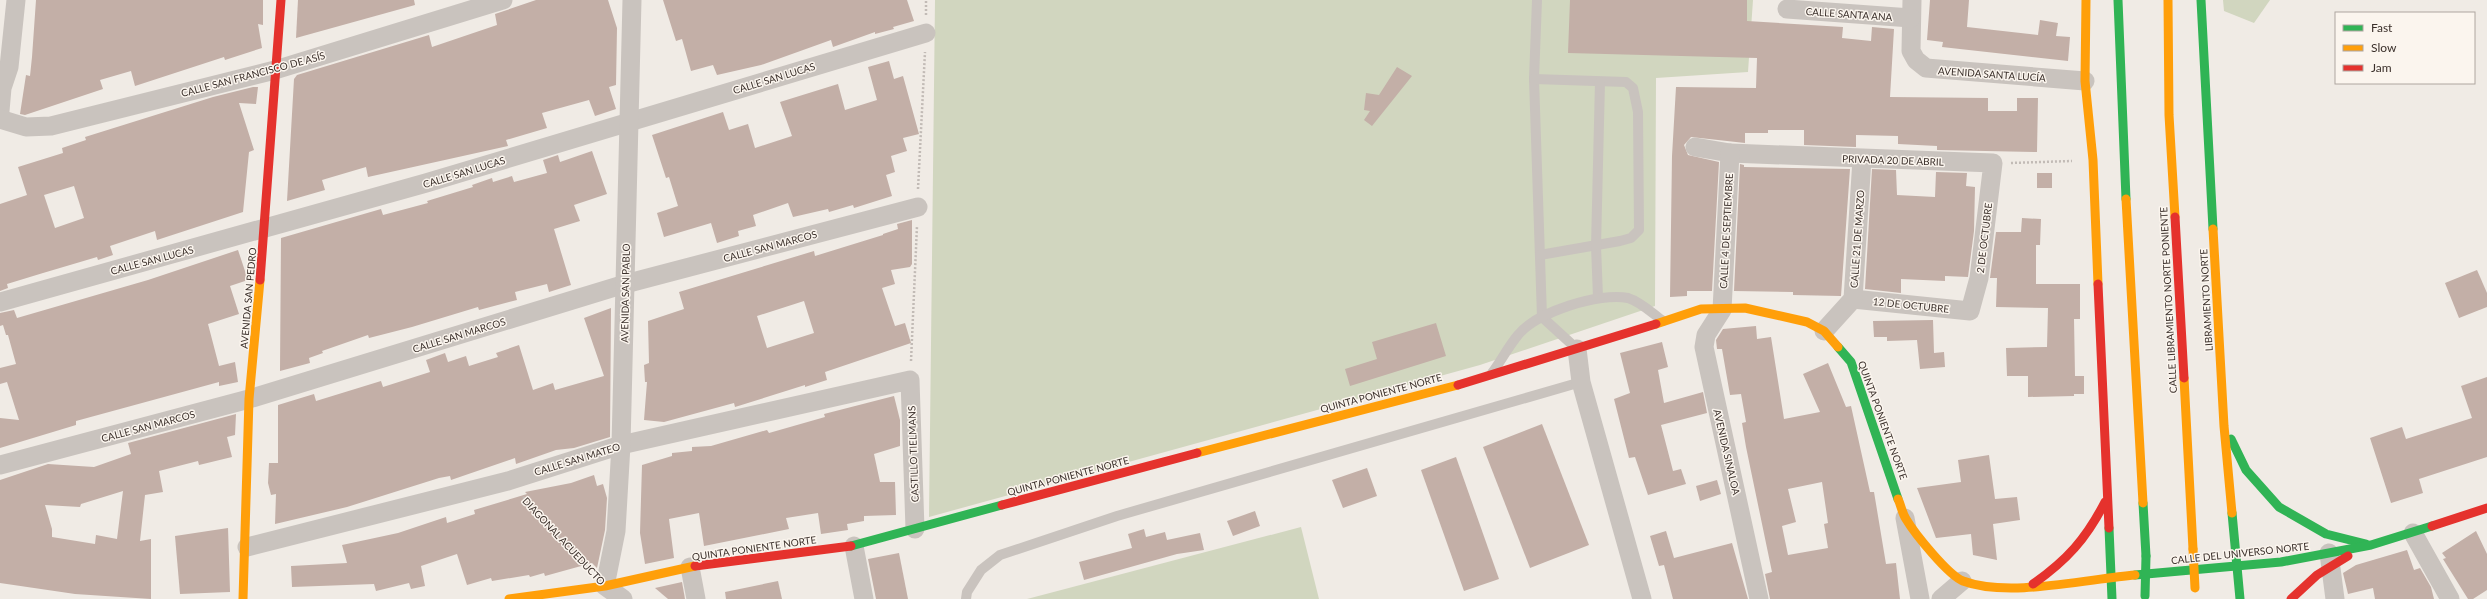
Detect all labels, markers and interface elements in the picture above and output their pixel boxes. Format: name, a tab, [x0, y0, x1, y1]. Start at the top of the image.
street label: CALLE SANTA ANA	[1805, 5, 1893, 23]
legend	[2335, 12, 2475, 84]
text: Fast	[2371, 20, 2393, 35]
text: Slow	[2371, 40, 2397, 55]
street label: CALLE SAN FRANCISCO DE ASÍS	[180, 49, 326, 99]
street label: CALLE SAN LUCAS	[731, 60, 817, 96]
text: Jam	[2371, 60, 2392, 75]
street label: AVENIDA SANTA LUCÍA	[1938, 64, 2047, 84]
street label: PRIVADA 20 DE ABRIL	[1842, 152, 1944, 168]
street label: CALLE SAN LUCAS	[421, 154, 507, 190]
street label: CALLE 4 DE SEPTIEMBRE	[1717, 173, 1735, 289]
street label: CALLE 21 DE MARZO	[1848, 190, 1866, 288]
street label: 2 DE OCTUBRE	[1974, 202, 1994, 274]
street label: CALLE LIBRAMIENTO NORTE PONIENTE	[2157, 206, 2179, 393]
street label: CALLE SAN MARCOS	[722, 228, 818, 264]
street label: CALLE SAN LUCAS	[109, 243, 195, 277]
street label: AVENIDA SAN PABLO	[618, 243, 632, 343]
street label: AVENIDA SAN PEDRO	[238, 247, 258, 349]
street label: LIBRAMIENTO NORTE	[2197, 248, 2215, 351]
street label: 12 DE OCTUBRE	[1872, 295, 1950, 315]
street label: CALLE SAN MARCOS	[411, 315, 507, 355]
street label: QUINTA PONIENTE NORTE	[1856, 359, 1910, 481]
street label: QUINTA PONIENTE NORTE	[1319, 371, 1443, 415]
street label: CASTILLO TIELMANS	[905, 406, 921, 502]
street label: CALLE SAN MARCOS	[100, 408, 196, 444]
street label: AVENIDA SINALOA	[1711, 408, 1743, 496]
street label: CALLE SAN MATEO	[533, 440, 621, 478]
street label: QUINTA PONIENTE NORTE	[1006, 454, 1130, 498]
street label: DIAGONAL ACUEDUCTO	[520, 495, 608, 587]
street label: QUINTA PONIENTE NORTE	[691, 533, 817, 563]
street label: CALLE DEL UNIVERSO NORTE	[2170, 540, 2310, 566]

